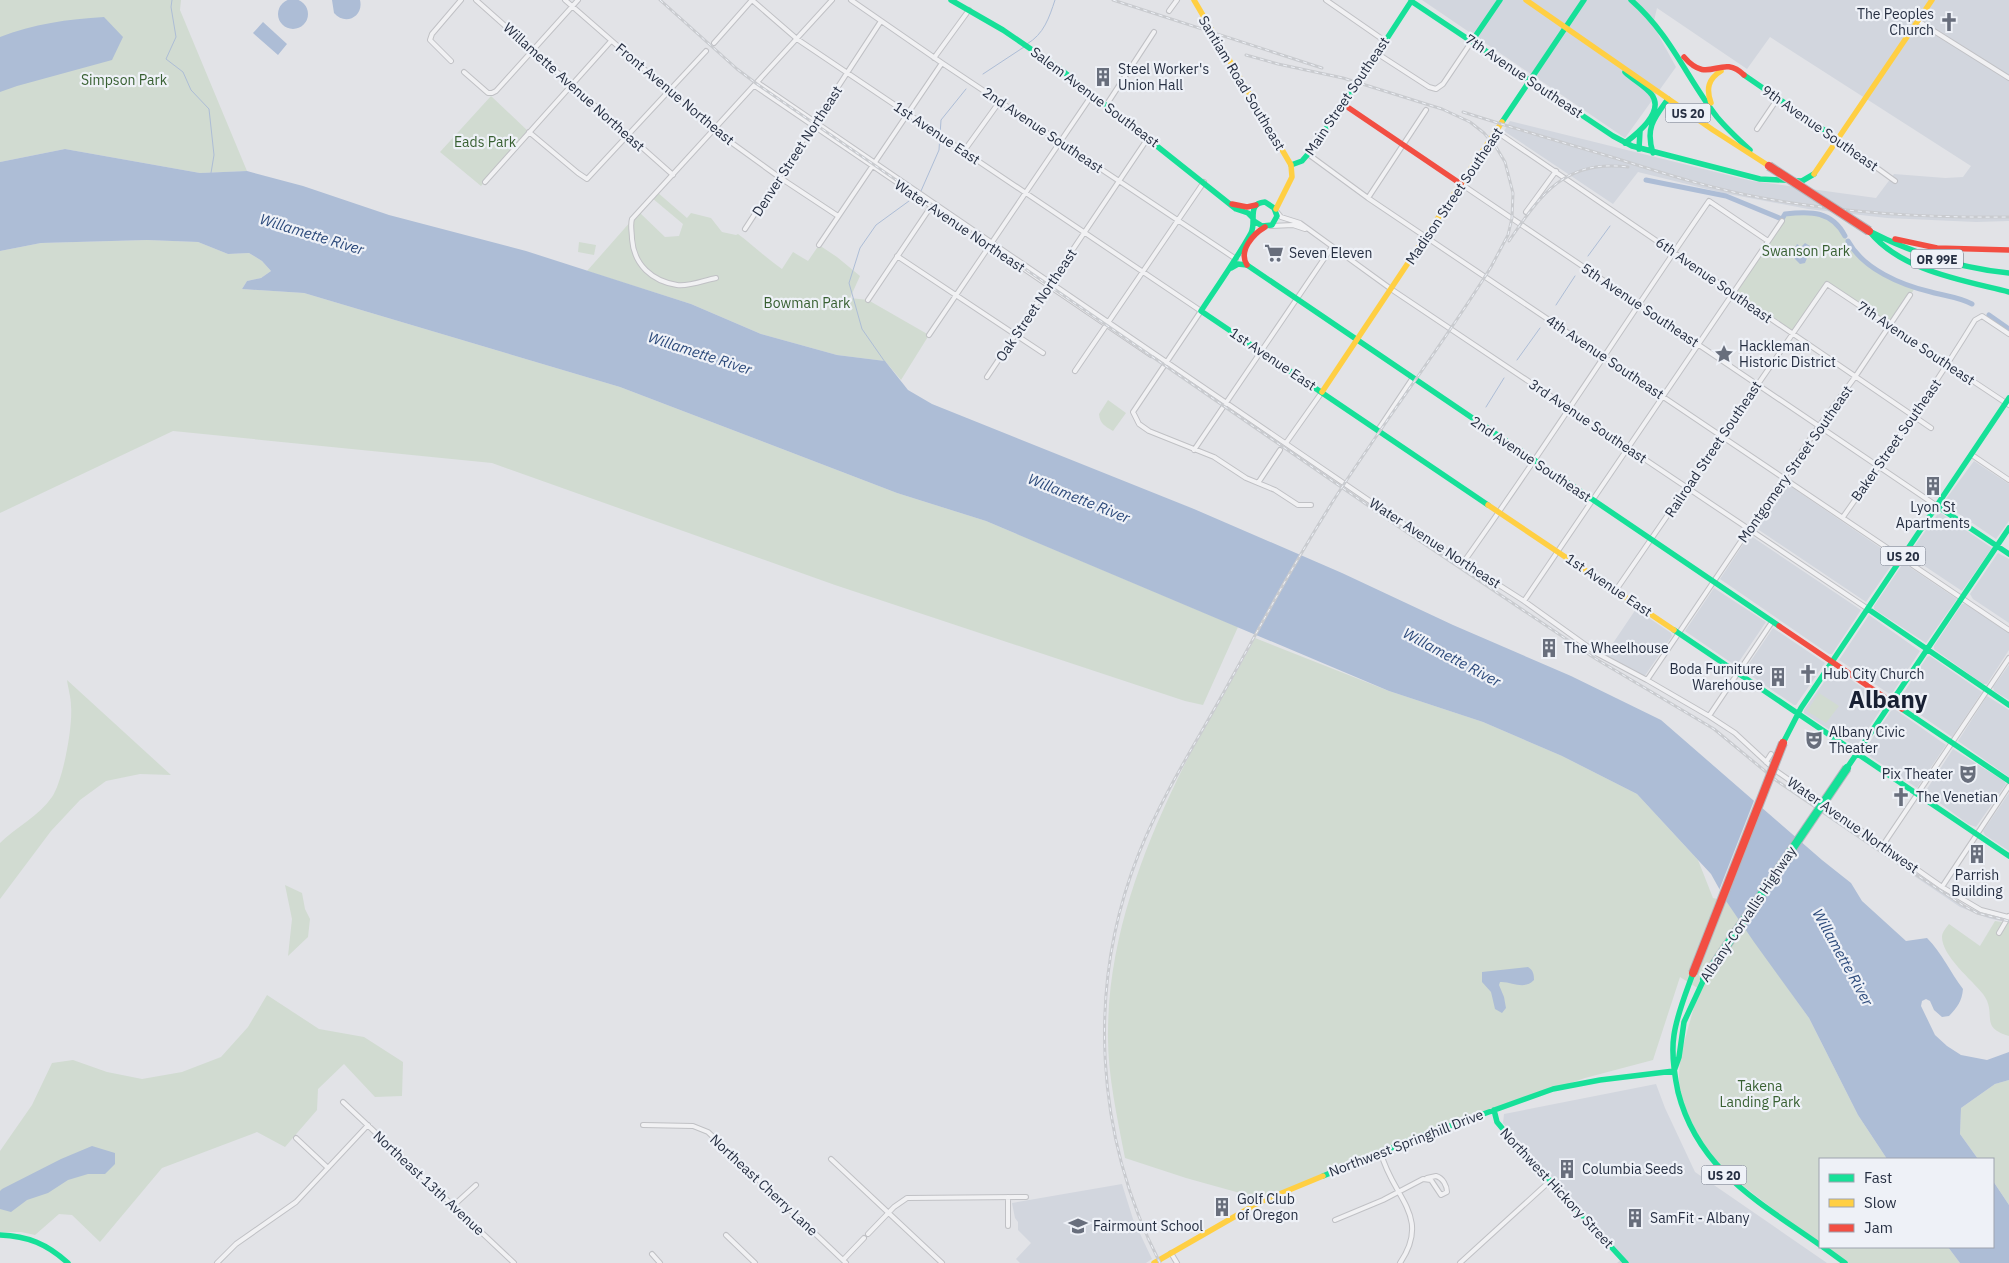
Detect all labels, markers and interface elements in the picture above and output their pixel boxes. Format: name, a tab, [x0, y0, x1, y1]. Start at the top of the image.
place label: The Peoples Church	[1857, 5, 1934, 39]
church icon: The Peoples Church	[1938, 11, 1960, 33]
street label: Santiam Road Southeast	[1195, 12, 1289, 154]
street label: Willamette Avenue Northeast	[500, 19, 649, 155]
street label: 7th Avenue Southeast	[1462, 30, 1586, 122]
street label: Main Street Southeast	[1301, 33, 1393, 159]
street label: Front Avenue Northeast	[612, 39, 738, 149]
street label: Salem Avenue Southeast	[1027, 43, 1163, 151]
place label: Steel Worker's Union Hall	[1118, 60, 1209, 94]
building icon: Steel Worker's Union Hall	[1092, 66, 1114, 88]
park label: Simpson Park	[81, 71, 168, 89]
street label: 9th Avenue Southeast	[1758, 81, 1882, 175]
street label: Denver Street Northeast	[748, 82, 846, 220]
street label: 2nd Avenue Southeast	[979, 83, 1107, 177]
street label: 1st Avenue East	[890, 97, 984, 169]
road number: US 20	[1666, 104, 1710, 122]
street label: Madison Street Southeast	[1401, 124, 1507, 268]
park label: Eads Park	[454, 133, 517, 151]
street label: Water Avenue Northeast	[891, 176, 1029, 276]
water label: Willamette River	[258, 209, 367, 259]
street label: 6th Avenue Southeast	[1652, 233, 1776, 327]
supermarket icon: Seven Eleven	[1263, 242, 1285, 264]
park label: Swanson Park	[1762, 242, 1851, 260]
place label: Seven Eleven	[1289, 244, 1372, 262]
street label: Oak Street Northeast	[992, 245, 1081, 365]
road number: OR 99E	[1911, 250, 1963, 268]
street label: 5th Avenue Southeast	[1578, 259, 1702, 351]
park label: Bowman Park	[764, 294, 851, 312]
street label: 7th Avenue Southeast	[1854, 297, 1978, 389]
street label: 4th Avenue Southeast	[1543, 311, 1667, 403]
street label: 1st Avenue East	[1226, 323, 1320, 395]
water label: Willamette River	[646, 327, 755, 379]
place label: Hackleman Historic District	[1739, 337, 1836, 371]
place icon: Hackleman Historic District	[1713, 343, 1735, 365]
street label: 3rd Avenue Southeast	[1526, 375, 1651, 467]
street label: Baker Street Southeast	[1847, 375, 1945, 505]
street label: Railroad Street Southeast	[1661, 377, 1765, 521]
street label: Montgomery Street Southeast	[1734, 382, 1856, 546]
street label: 2nd Avenue Southeast	[1467, 412, 1595, 506]
water label: Willamette River	[1025, 469, 1133, 527]
building icon: Lyon St Apartments	[1922, 475, 1944, 497]
street label: Water Avenue Northeast	[1366, 494, 1504, 592]
place label: Lyon St Apartments	[1896, 498, 1970, 532]
road number: US 20	[1880, 546, 1926, 566]
street label: 1st Avenue East	[1562, 549, 1656, 621]
water label: Willamette River	[1400, 623, 1505, 691]
building icon: The Wheelhouse	[1538, 637, 1560, 659]
place label: The Wheelhouse	[1564, 639, 1669, 657]
place label: Boda Furniture Warehouse	[1669, 660, 1763, 694]
church icon: Hub City Church	[1797, 663, 1819, 685]
place label: Hub City Church	[1823, 665, 1924, 683]
building icon: Boda Furniture Warehouse	[1767, 666, 1789, 688]
district label: Albany	[1849, 683, 1928, 715]
place label: Albany Civic Theater	[1829, 723, 1905, 757]
theatre icon: Albany Civic Theater	[1803, 729, 1825, 751]
theatre icon: Pix Theater	[1957, 763, 1979, 785]
place label: Pix Theater	[1882, 765, 1953, 783]
street label: Water Avenue Northwest	[1784, 773, 1922, 877]
church icon: The Venetian	[1890, 786, 1912, 808]
place label: The Venetian	[1916, 788, 1998, 806]
street label: Albany-Corvallis Highway	[1696, 843, 1800, 985]
building icon: Parrish Building	[1966, 843, 1988, 865]
place label: Parrish Building	[1951, 866, 2003, 900]
water label: Willamette River	[1808, 905, 1878, 1009]
park label: Takena Landing Park	[1719, 1077, 1801, 1111]
street label: Northwest Springhill Drive	[1326, 1105, 1486, 1181]
street label: Northwest Hickory Street	[1496, 1124, 1618, 1252]
street label: Northeast 13th Avenue	[370, 1127, 489, 1239]
street label: Northeast Cherry Lane	[706, 1130, 822, 1240]
building icon: Columbia Seeds	[1556, 1158, 1578, 1180]
legend	[1819, 1158, 1994, 1248]
place label: Columbia Seeds	[1582, 1160, 1684, 1178]
road number: US 20	[1702, 1166, 1746, 1184]
text: Fast	[1864, 1168, 1892, 1187]
place label: Golf Club of Oregon	[1237, 1190, 1298, 1224]
text: Slow	[1864, 1193, 1897, 1212]
building icon: Golf Club of Oregon	[1211, 1196, 1233, 1218]
building icon: SamFit - Albany	[1624, 1207, 1646, 1229]
place label: SamFit - Albany	[1650, 1209, 1749, 1227]
school or university icon: Fairmount School	[1067, 1215, 1089, 1237]
place label: Fairmount School	[1093, 1217, 1203, 1235]
text: Jam	[1864, 1218, 1893, 1237]

